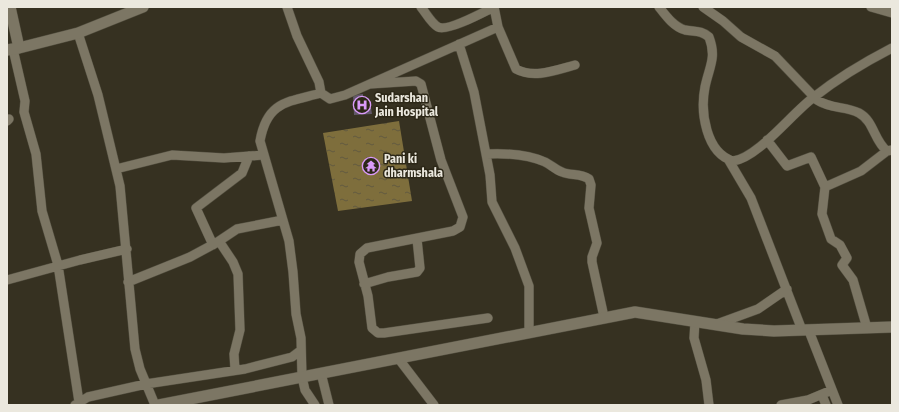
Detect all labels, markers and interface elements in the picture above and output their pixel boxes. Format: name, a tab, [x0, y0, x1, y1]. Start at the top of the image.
place label: Sudarshan Jain Hospital	[374, 91, 439, 119]
hospital icon: Sudarshan Jain Hospital	[352, 95, 372, 115]
place label: Pani ki dharmshala	[384, 152, 443, 180]
temple icon: Pani ki dharmshala	[361, 156, 381, 176]

